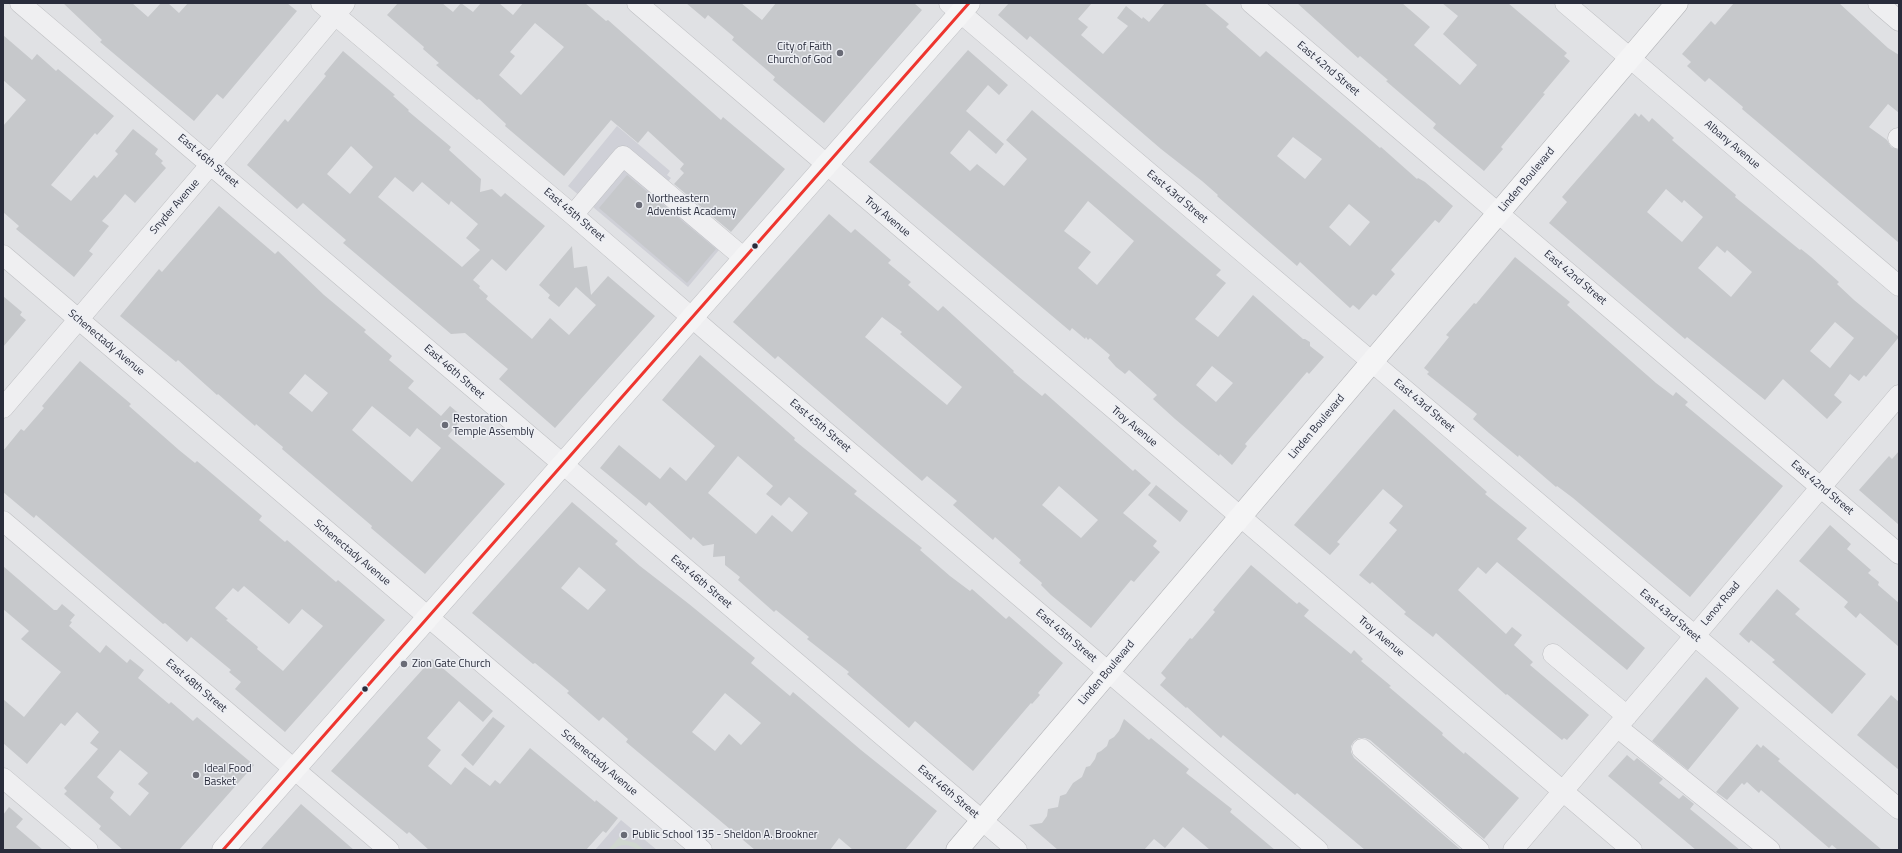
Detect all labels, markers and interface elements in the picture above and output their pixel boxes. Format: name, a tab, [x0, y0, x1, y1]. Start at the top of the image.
street label: East 42nd Street	[1294, 39, 1362, 99]
place label: City of Faith Church of God	[767, 40, 832, 66]
marker: City of Faith Church of God	[835, 48, 845, 58]
street label: Albany Avenue	[1702, 118, 1762, 172]
street label: East 46th Street	[175, 132, 241, 190]
street label: Linden Boulevard	[1496, 145, 1558, 215]
street label: East 43rd Street	[1144, 168, 1210, 226]
street label: Snyder Avenue	[147, 177, 203, 237]
street label: East 45th Street	[541, 186, 607, 244]
place label: Northeastern Adventist Academy	[647, 192, 736, 218]
street label: Troy Avenue	[861, 194, 913, 240]
marker: Northeastern Adventist Academy	[634, 200, 644, 210]
unlabelled marker	[750, 241, 760, 251]
street label: East 42nd Street	[1541, 248, 1609, 308]
street label: Schenectady Avenue	[65, 307, 147, 379]
street label: East 46th Street	[421, 342, 487, 402]
street label: East 43rd Street	[1391, 377, 1457, 435]
street label: Linden Boulevard	[1286, 392, 1348, 462]
street label: East 45th Street	[787, 397, 853, 455]
street label: Troy Avenue	[1108, 404, 1160, 450]
place label: Restoration Temple Assembly	[453, 412, 534, 438]
marker: Restoration Temple Assembly	[440, 420, 450, 430]
street label: East 42nd Street	[1788, 458, 1856, 518]
street label: Schenectady Avenue	[311, 517, 393, 589]
street label: East 46th Street	[668, 553, 734, 611]
street label: Lenox Road	[1699, 579, 1743, 629]
street label: East 43rd Street	[1637, 587, 1703, 645]
street label: East 45th Street	[1033, 607, 1099, 665]
street label: Troy Avenue	[1355, 614, 1407, 660]
street label: Linden Boulevard	[1076, 638, 1138, 708]
street label: East 48th Street	[163, 657, 229, 715]
place label: Zion Gate Church	[412, 657, 491, 671]
marker: Zion Gate Church	[399, 659, 409, 669]
unlabelled marker	[360, 684, 370, 694]
street label: Schenectady Avenue	[558, 727, 640, 799]
place label: Ideal Food Basket	[204, 762, 252, 788]
street label: East 46th Street	[915, 763, 981, 821]
marker: Ideal Food Basket	[191, 770, 201, 780]
place label: Public School 135 - Sheldon A. Brookner	[632, 828, 818, 842]
marker: Public School 135 - Sheldon A. Brookner	[619, 830, 629, 840]

